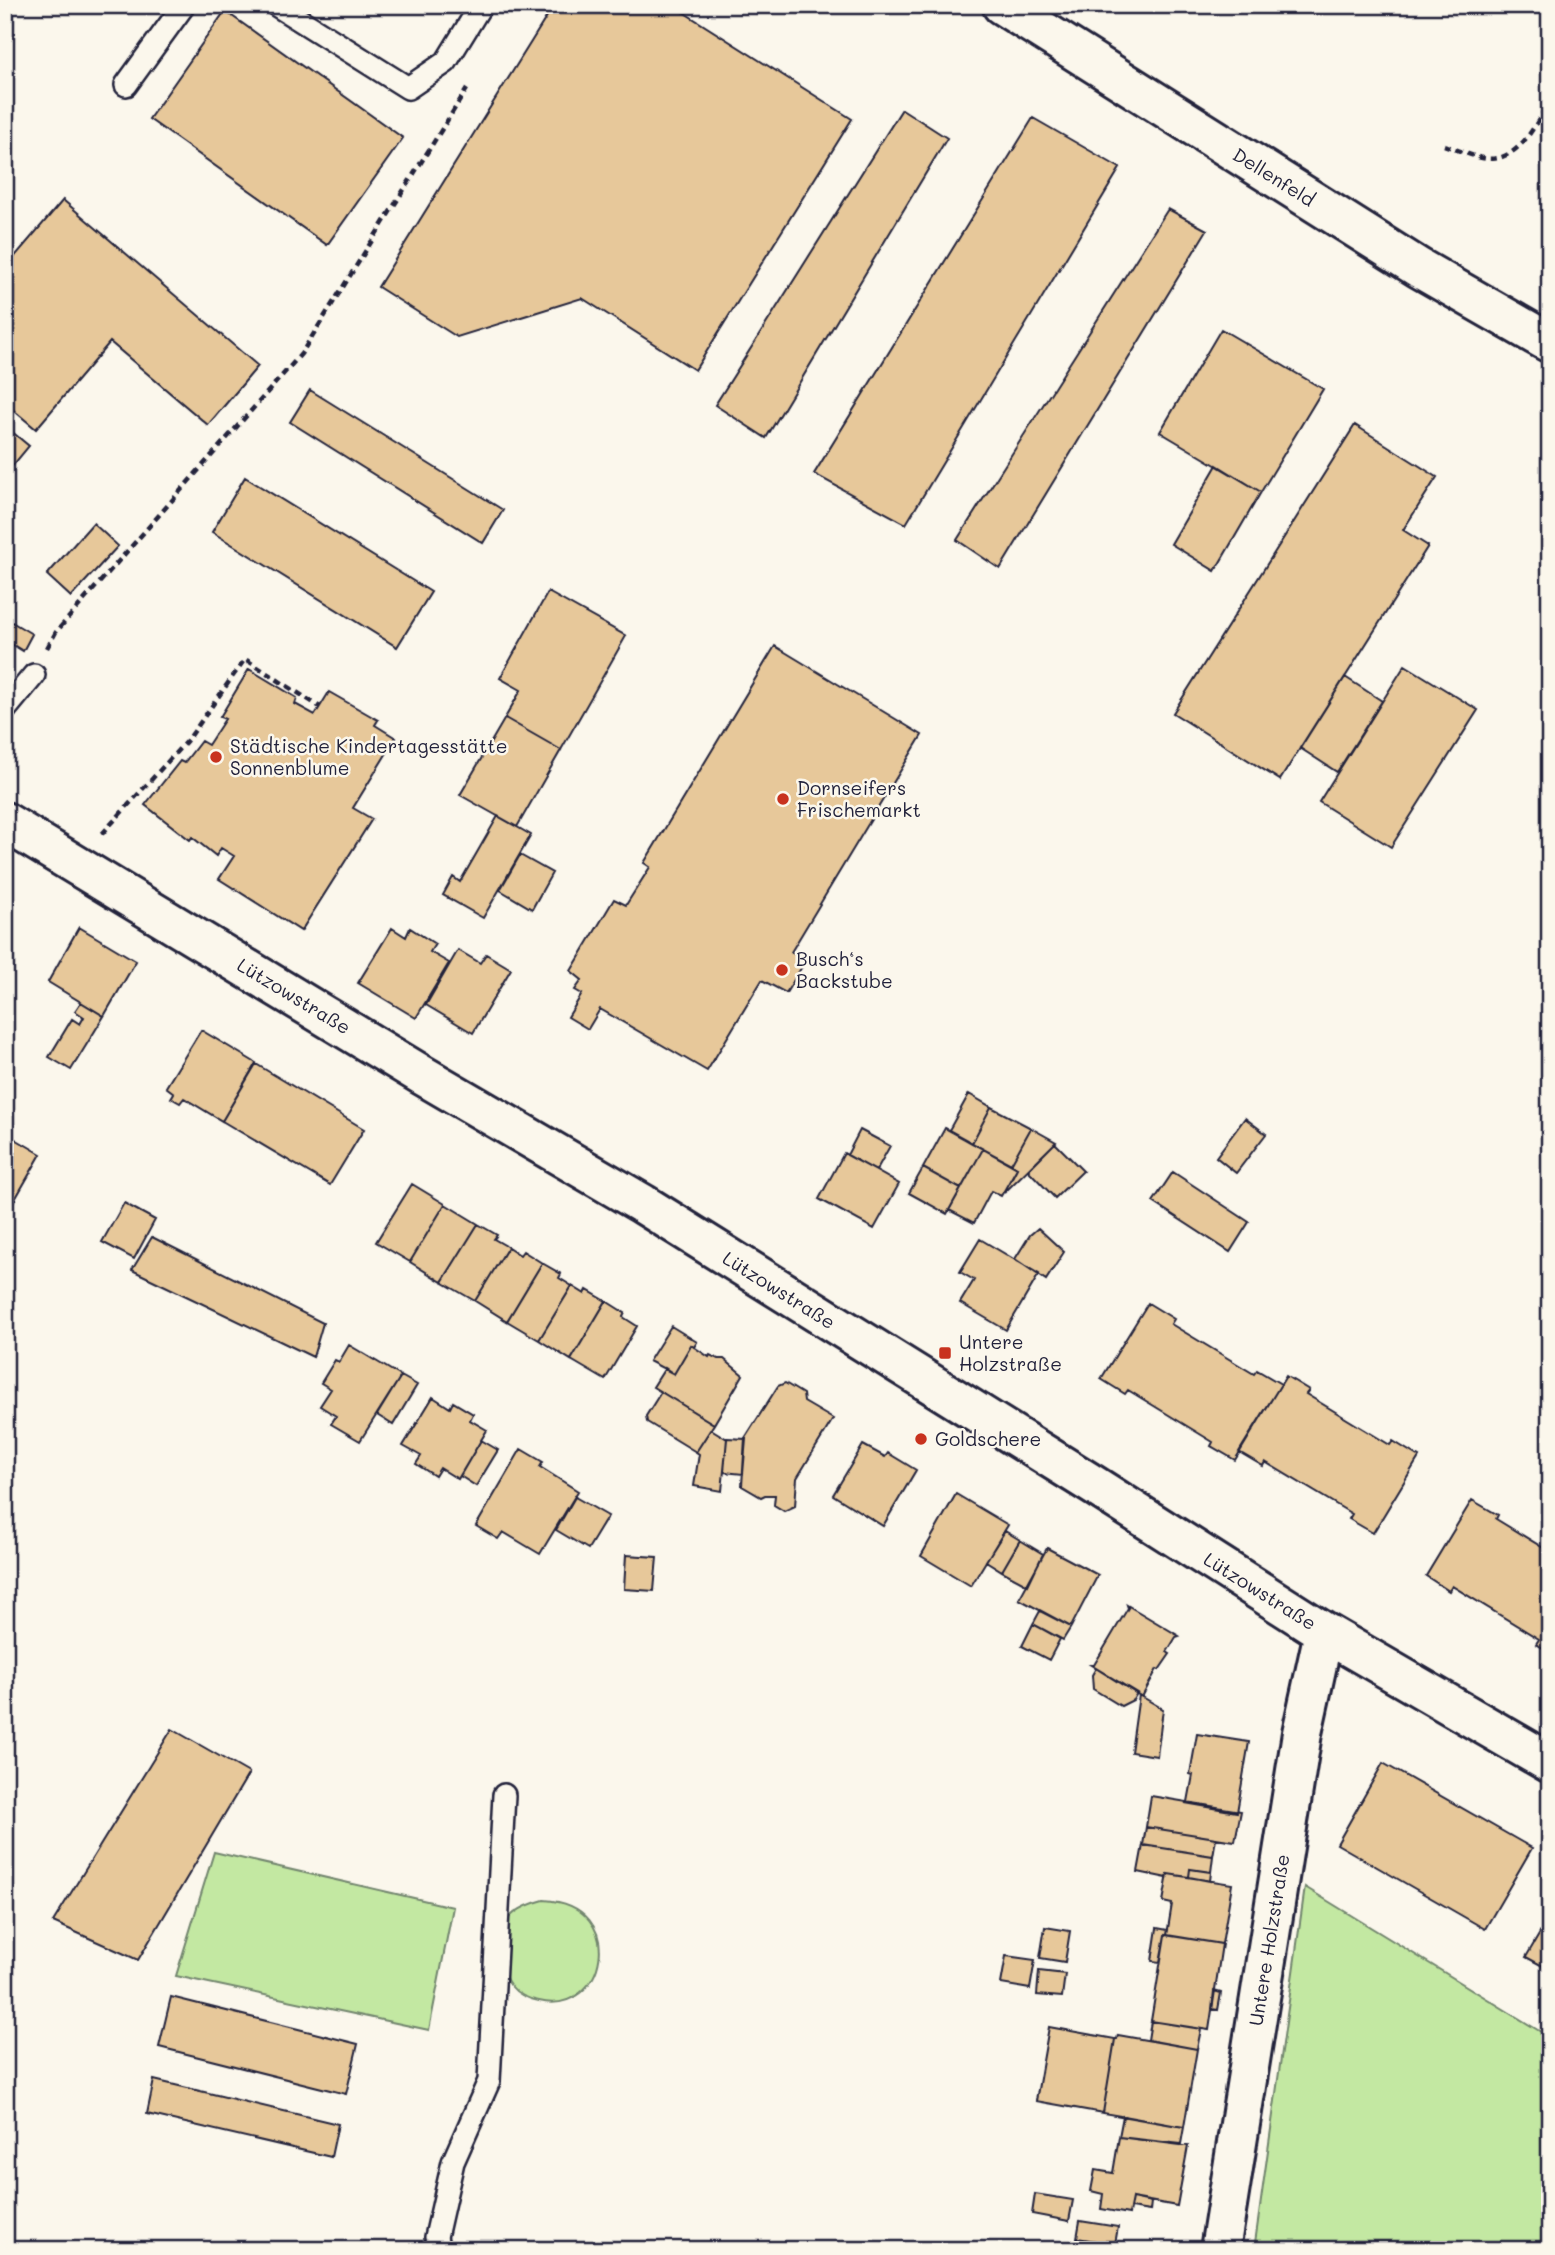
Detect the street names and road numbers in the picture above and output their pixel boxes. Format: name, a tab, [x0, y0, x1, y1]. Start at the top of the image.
street label: Dellenfeld	[1228, 141, 1320, 212]
street label: Lützowstraße	[233, 952, 356, 1039]
street label: Lützowstraße	[718, 1245, 840, 1334]
street label: Lützowstraße	[1199, 1546, 1321, 1635]
street label: Untere Holzstraße	[1243, 1852, 1294, 2028]

